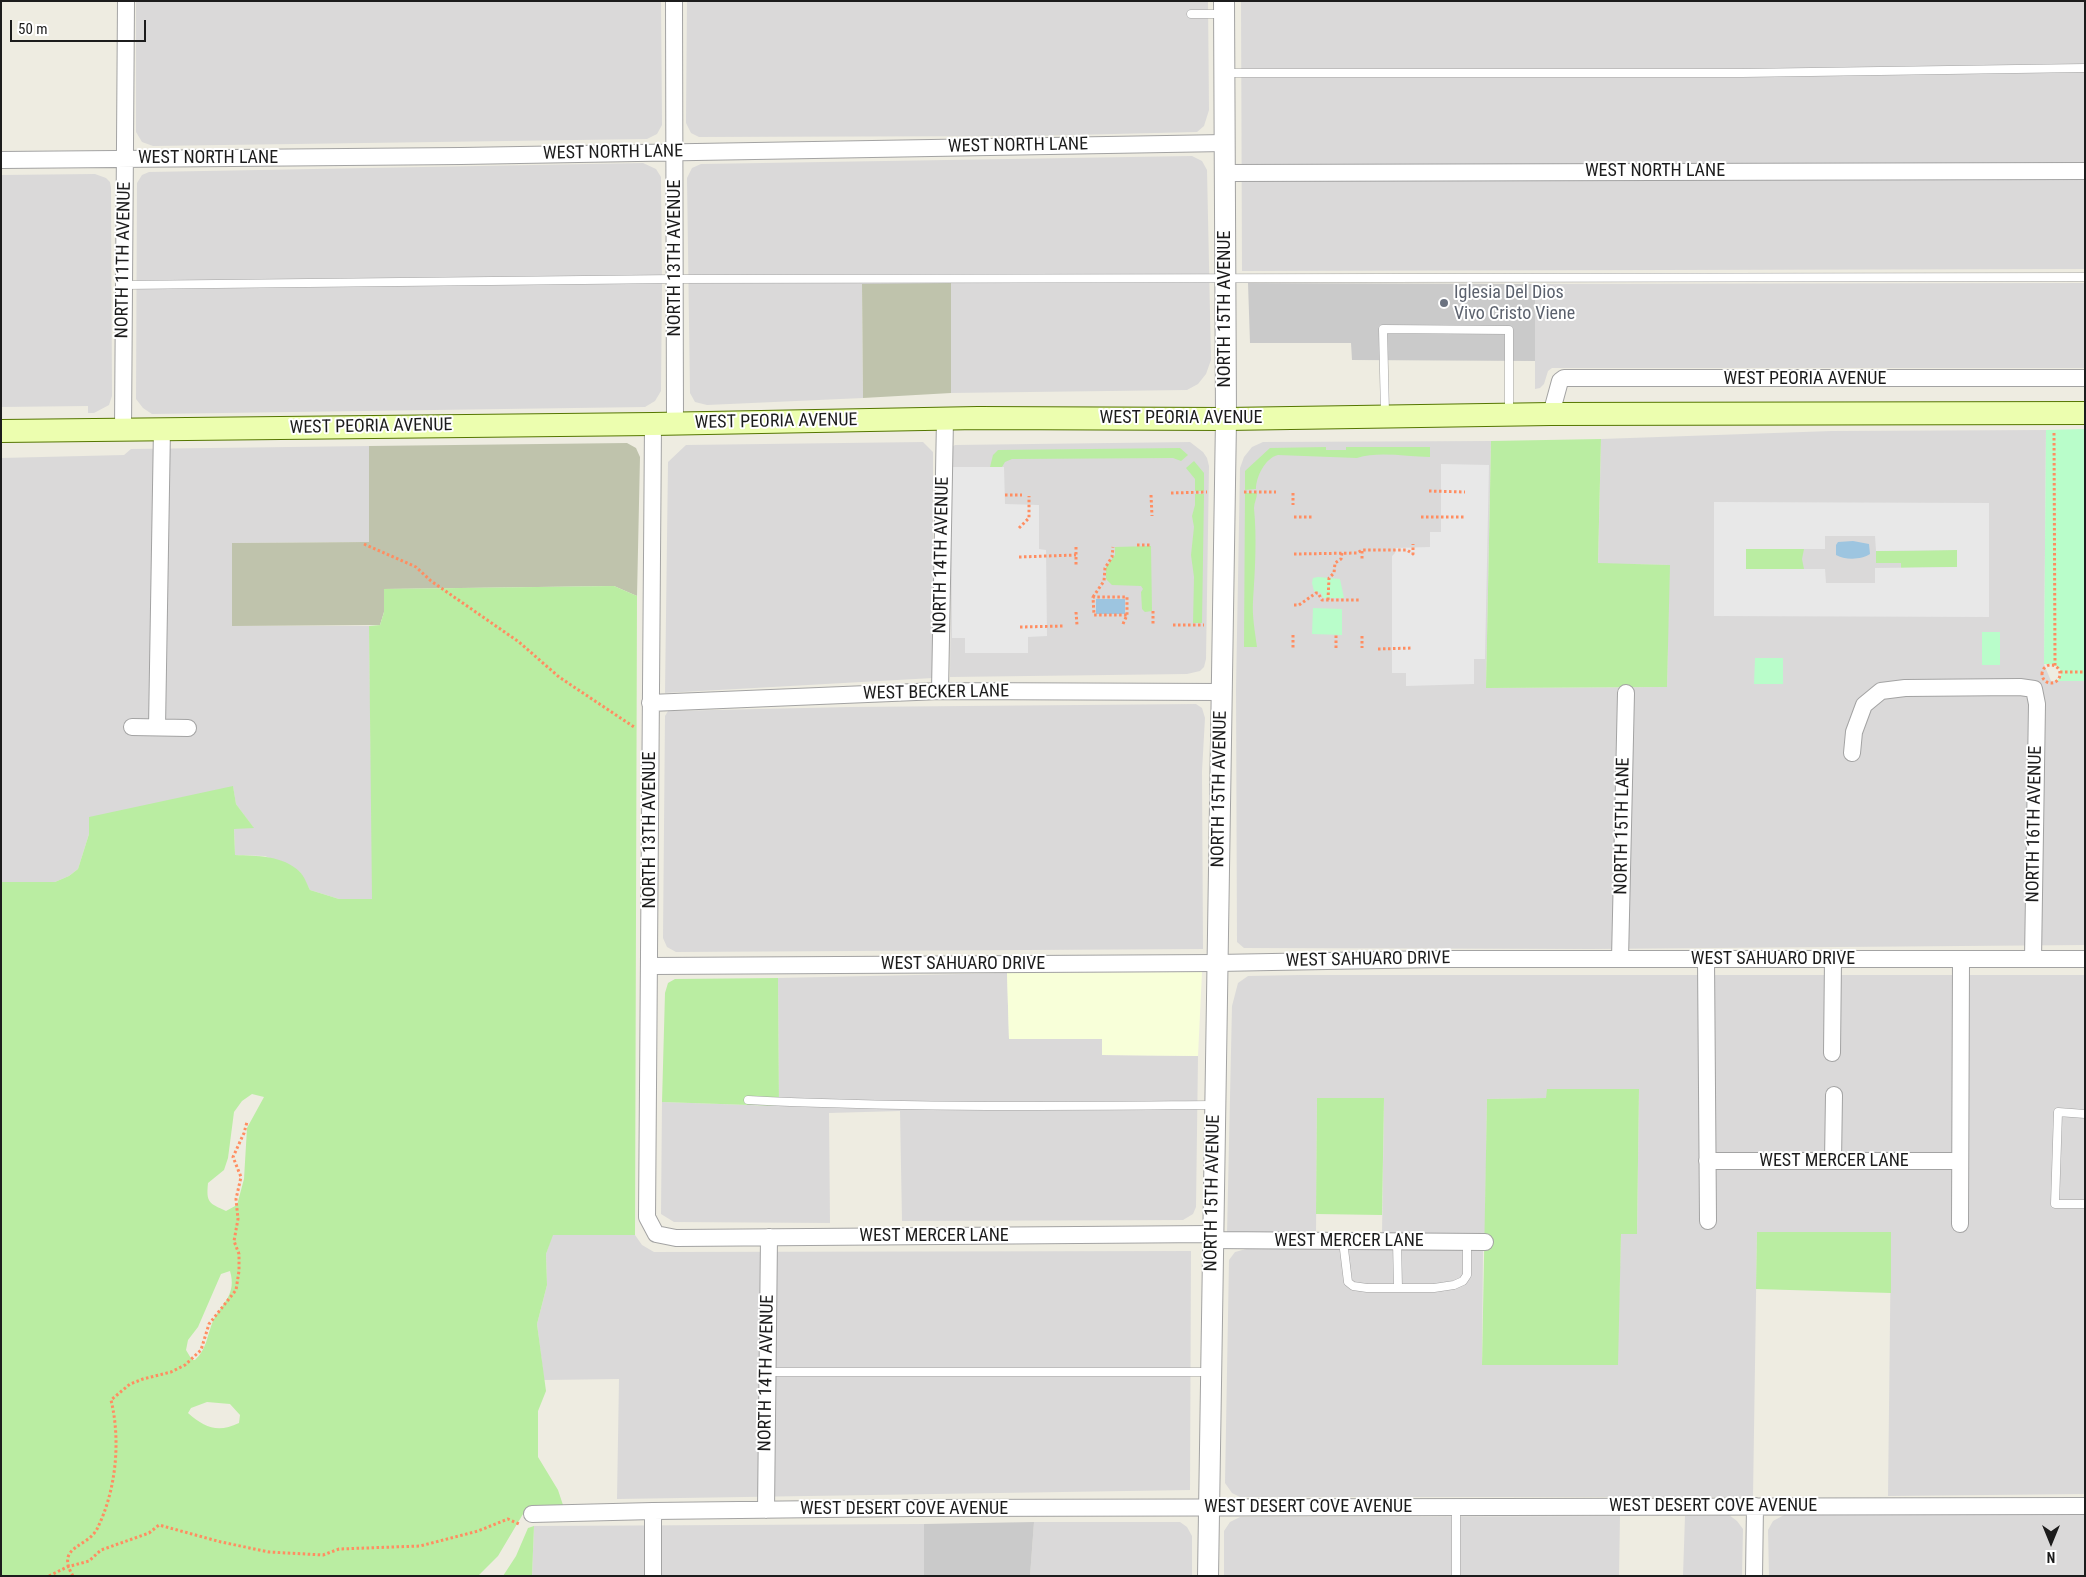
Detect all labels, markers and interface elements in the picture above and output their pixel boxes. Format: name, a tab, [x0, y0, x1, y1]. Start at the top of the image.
scale bar	[12, 10, 149, 42]
text: 50 m	[18, 20, 48, 38]
street label: WEST NORTH LANE	[948, 134, 1088, 158]
street label: WEST NORTH LANE	[543, 141, 683, 165]
street label: WEST NORTH LANE	[138, 147, 278, 169]
street label: WEST NORTH LANE	[1585, 160, 1725, 182]
street label: NORTH 13TH AVENUE	[664, 180, 686, 336]
street label: NORTH 11TH AVENUE	[112, 181, 136, 339]
street label: NORTH 15TH AVENUE	[1214, 231, 1236, 387]
place label: Iglesia Del Dios Vivo Cristo Viene	[1454, 282, 1575, 324]
marker: Iglesia Del Dios Vivo Cristo Viene	[1438, 297, 1450, 309]
street label: WEST PEORIA AVENUE	[1724, 368, 1886, 390]
street label: WEST PEORIA AVENUE	[1100, 407, 1262, 429]
street label: WEST PEORIA AVENUE	[694, 410, 858, 434]
street label: WEST PEORIA AVENUE	[289, 415, 453, 439]
street label: NORTH 14TH AVENUE	[930, 476, 954, 634]
street label: WEST BECKER LANE	[863, 681, 1009, 705]
street label: NORTH 15TH AVENUE	[1208, 710, 1232, 868]
street label: NORTH 16TH AVENUE	[2023, 745, 2047, 903]
street label: NORTH 13TH AVENUE	[639, 752, 661, 908]
street label: NORTH 15TH LANE	[1611, 757, 1635, 895]
street label: WEST SAHUARO DRIVE	[1286, 948, 1450, 972]
street label: WEST SAHUARO DRIVE	[1691, 948, 1855, 970]
street label: WEST SAHUARO DRIVE	[881, 953, 1045, 975]
street label: NORTH 15TH AVENUE	[1201, 1114, 1225, 1272]
street label: WEST MERCER LANE	[1759, 1150, 1909, 1172]
street label: WEST MERCER LANE	[859, 1225, 1009, 1247]
street label: WEST MERCER LANE	[1274, 1230, 1424, 1252]
street label: NORTH 14TH AVENUE	[755, 1294, 779, 1452]
street label: WEST DESERT COVE AVENUE	[1609, 1495, 1817, 1517]
street label: WEST DESERT COVE AVENUE	[1204, 1496, 1412, 1518]
street label: WEST DESERT COVE AVENUE	[800, 1498, 1008, 1520]
north arrow	[2026, 1517, 2076, 1567]
text: N	[2047, 1549, 2055, 1565]

